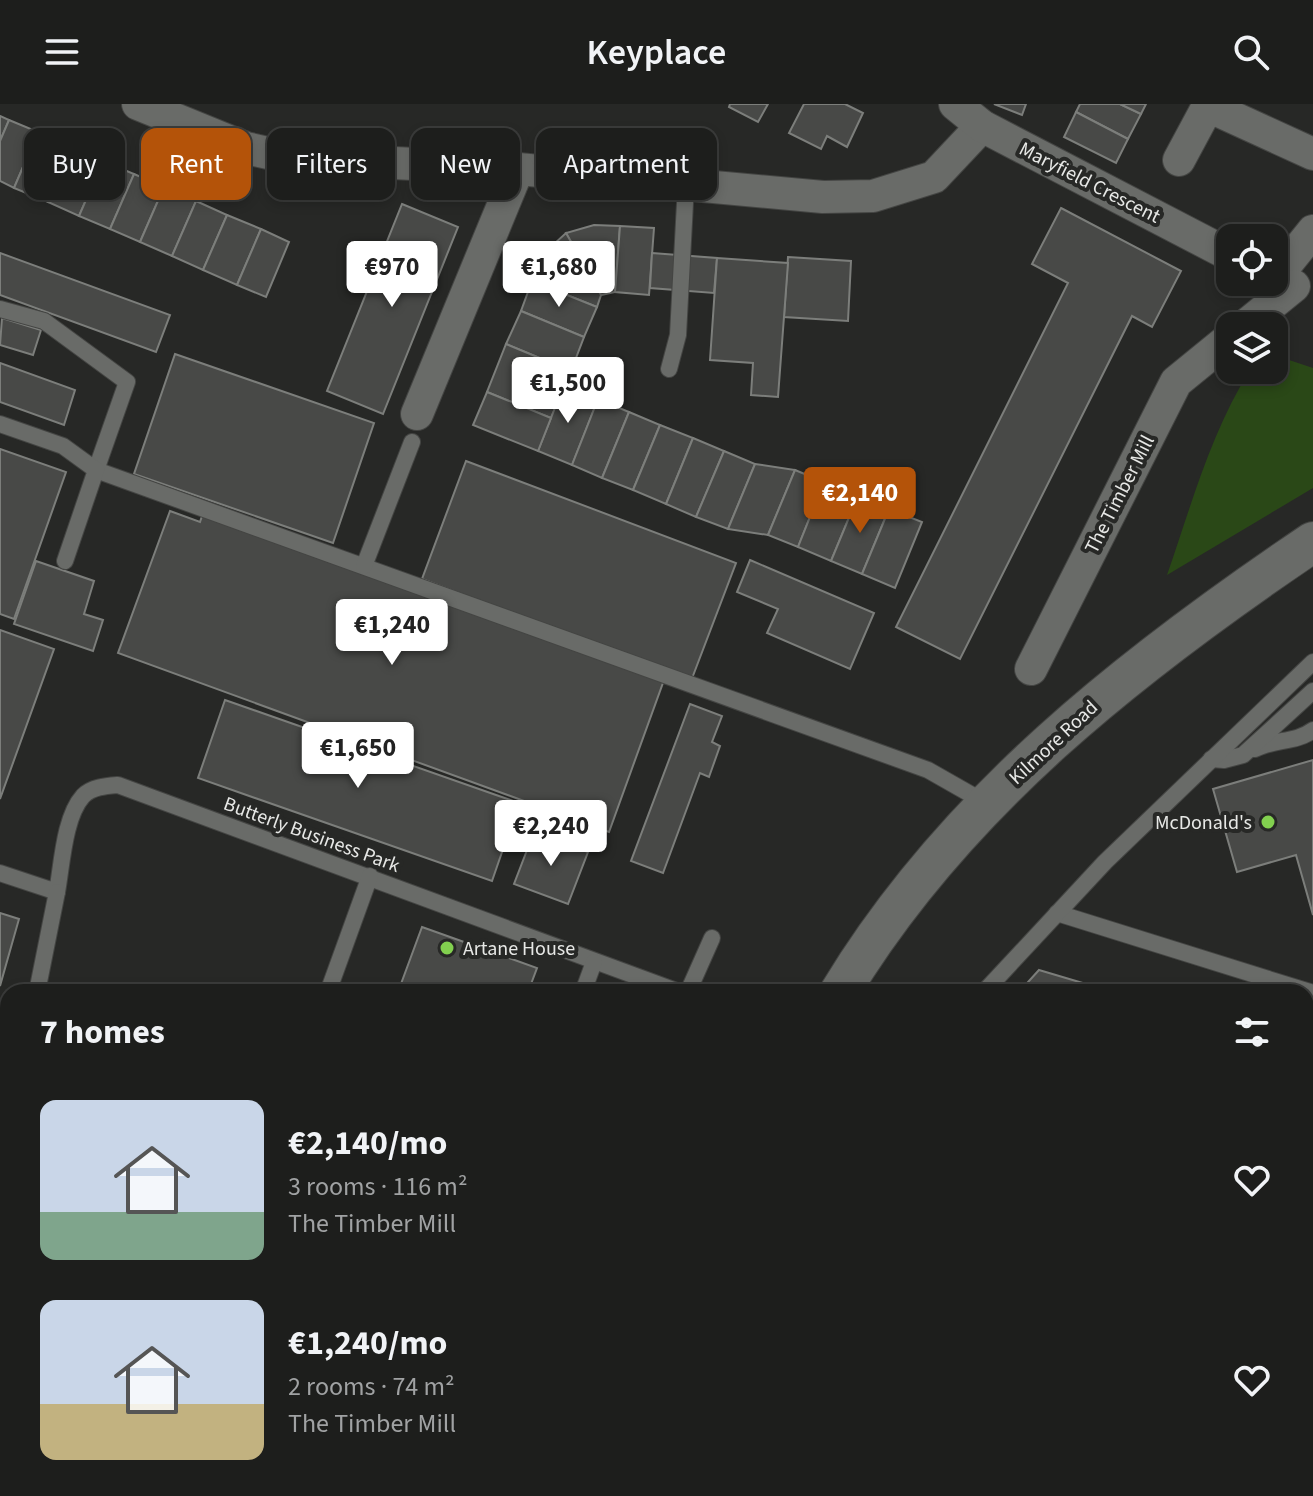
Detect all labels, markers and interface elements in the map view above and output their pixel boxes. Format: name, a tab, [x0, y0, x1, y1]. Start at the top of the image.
text: Keyplace	[587, 27, 726, 78]
icon: menu	[40, 30, 84, 74]
icon: search	[1229, 30, 1273, 74]
chip: Buy	[24, 128, 125, 200]
chip: Rent	[141, 128, 251, 200]
chip: Filters	[267, 128, 395, 200]
chip: New	[411, 128, 520, 200]
chip: Apartment	[536, 128, 717, 200]
street label: Maryfield Crescent	[1014, 135, 1165, 231]
map controls	[1216, 224, 1288, 384]
button: locate	[1216, 224, 1288, 296]
pin: €970	[345, 241, 439, 309]
pin: €1,680	[494, 241, 624, 309]
text: €970	[365, 248, 419, 285]
text: €1,680	[521, 248, 597, 285]
button: layers	[1216, 312, 1288, 384]
pin: €1,500	[503, 357, 633, 425]
text: €1,500	[530, 364, 606, 401]
street label: The Timber Mill	[1078, 430, 1162, 558]
pin: €2,140	[795, 467, 925, 535]
text: €2,140	[822, 474, 898, 511]
pin: €1,240	[327, 599, 457, 667]
text: €1,240	[354, 606, 430, 643]
street label: Kilmore Road	[1003, 694, 1104, 791]
pin: €1,650	[293, 722, 423, 790]
text: €1,650	[320, 729, 396, 766]
street label: Butterly Business Park	[220, 790, 404, 880]
pin: €2,240	[486, 800, 616, 868]
text: €2,240	[513, 807, 589, 844]
place label: McDonald's	[1155, 809, 1252, 837]
marker: McDonald's	[1259, 813, 1277, 831]
place label: Artane House	[463, 935, 575, 963]
marker: Artane House	[438, 939, 456, 957]
text: 7 homes	[40, 1008, 165, 1057]
icon: filters	[1230, 1010, 1274, 1054]
text: €2,140/mo	[288, 1119, 448, 1168]
icon: home	[104, 1132, 200, 1228]
icon: heart	[1230, 1158, 1274, 1202]
text: 3 rooms · 116 m²	[288, 1168, 467, 1205]
text: The Timber Mill	[288, 1205, 456, 1242]
text: €1,240/mo	[288, 1319, 448, 1368]
icon: home	[104, 1332, 200, 1428]
icon: heart	[1230, 1358, 1274, 1402]
text: 2 rooms · 74 m²	[288, 1368, 455, 1405]
text: The Timber Mill	[288, 1405, 456, 1442]

